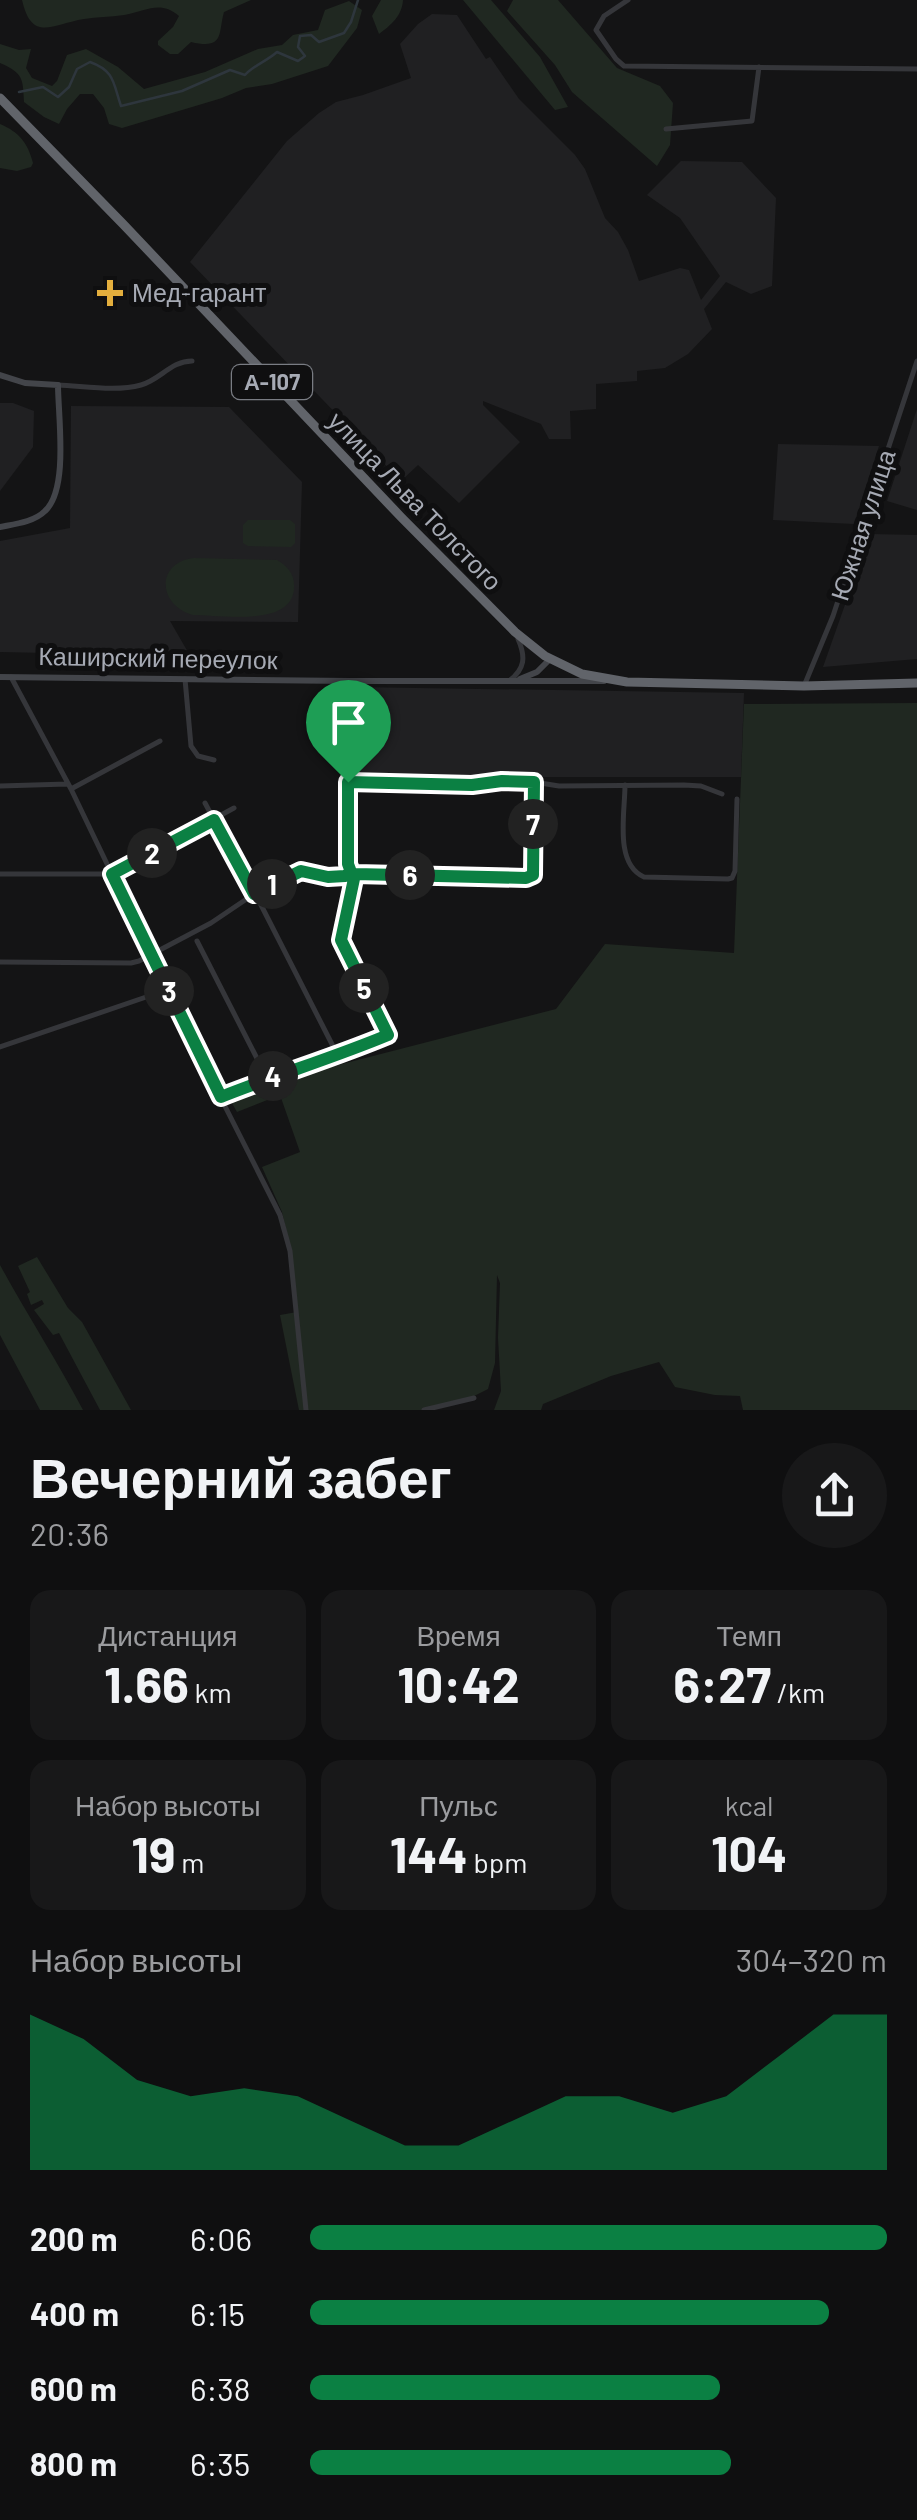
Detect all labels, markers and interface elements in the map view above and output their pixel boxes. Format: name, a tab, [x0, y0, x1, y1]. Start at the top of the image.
place label: Мед-гарант	[132, 277, 267, 307]
marker: Мед-гарант	[97, 280, 123, 306]
road number: А-107	[232, 365, 312, 399]
street label: улица Льва Толстого	[323, 405, 509, 596]
street label: Южная улица	[824, 445, 901, 604]
street label: Каширский переулок	[38, 640, 279, 674]
pin	[306, 680, 391, 783]
icon: arrive	[321, 695, 376, 750]
pin: 7	[508, 799, 558, 849]
text: 7	[526, 807, 540, 841]
pin: 2	[127, 828, 177, 878]
text: 2	[144, 836, 160, 870]
pin: 6	[385, 850, 435, 900]
text: 6	[402, 858, 418, 892]
pin: 1	[247, 859, 297, 909]
text: 1	[267, 867, 277, 901]
pin: 5	[339, 963, 389, 1013]
pin: 3	[144, 966, 194, 1016]
text: 5	[356, 971, 372, 1005]
text: 3	[161, 974, 177, 1008]
pin: 4	[248, 1051, 298, 1101]
text: 4	[265, 1059, 281, 1093]
text: Вечерний забег	[30, 1443, 452, 1509]
button: share	[782, 1443, 887, 1548]
text: 20:36	[30, 1514, 109, 1552]
text: Дистанция	[98, 1618, 237, 1652]
text: Время	[416, 1618, 501, 1652]
text: Темп	[716, 1618, 782, 1652]
text: 1.66	[104, 1653, 189, 1713]
text: 10:42	[397, 1653, 520, 1713]
text: 6:27	[673, 1653, 771, 1713]
text: km	[189, 1675, 232, 1709]
text: /km	[771, 1675, 825, 1709]
text: Набор высоты	[75, 1788, 261, 1822]
text: Пульс	[419, 1788, 498, 1822]
text: kcal	[725, 1788, 774, 1822]
text: 104	[711, 1822, 787, 1882]
text: 19	[131, 1823, 176, 1883]
text: 144	[390, 1823, 468, 1883]
text: m	[176, 1845, 204, 1879]
text: bpm	[468, 1845, 527, 1879]
text: Набор высоты	[30, 1940, 242, 1978]
text: 304–320 m	[736, 1940, 887, 1978]
text: 200 m	[30, 2219, 118, 2257]
text: 6:06	[190, 2219, 252, 2257]
text: 400 m	[30, 2294, 119, 2332]
text: 6:15	[190, 2294, 245, 2332]
text: 600 m	[30, 2369, 117, 2407]
text: 6:38	[190, 2369, 250, 2407]
text: 800 m	[30, 2444, 117, 2482]
text: 6:35	[190, 2444, 250, 2482]

